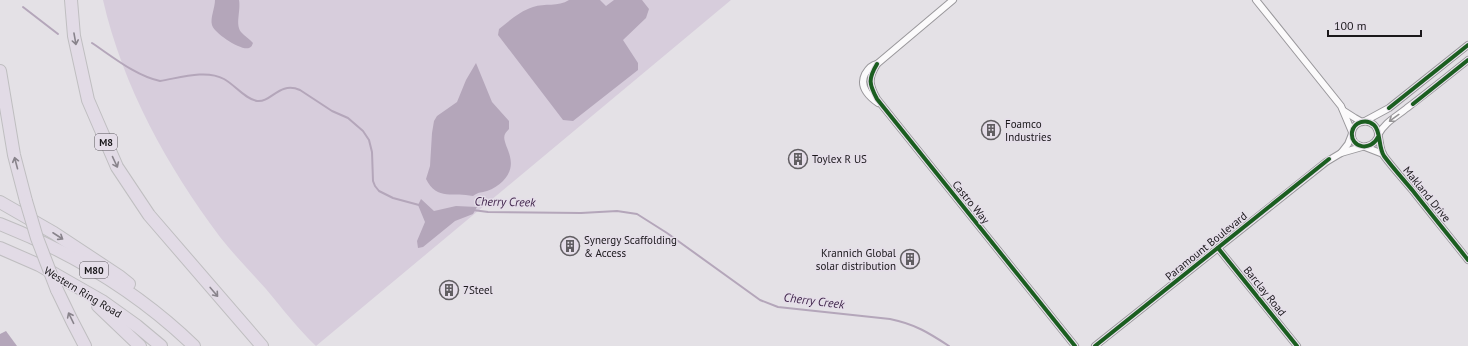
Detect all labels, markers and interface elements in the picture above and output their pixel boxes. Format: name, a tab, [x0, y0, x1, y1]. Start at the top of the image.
scale bar	[1328, 12, 1421, 38]
text: 100 m	[1334, 18, 1367, 33]
one-way arrow	[71, 32, 79, 45]
one-way arrow	[1388, 114, 1399, 122]
place label: Foamco Industries	[1005, 117, 1052, 144]
building icon: Foamco Industries	[980, 119, 1002, 141]
road number: M8	[95, 134, 117, 150]
building icon: Toylex R US	[787, 148, 809, 170]
place label: Toylex R US	[812, 152, 867, 166]
one-way arrow	[112, 155, 119, 167]
one-way arrow	[12, 157, 19, 170]
street label: Makland Drive	[1400, 163, 1454, 225]
street label: Castro Way	[949, 178, 993, 227]
water label: Cherry Creek	[474, 193, 536, 210]
street label: Paramount Boulevard	[1162, 209, 1250, 283]
one-way arrow	[52, 232, 63, 240]
place label: Synergy Scaffolding & Access	[584, 233, 677, 260]
building icon: Synergy Scaffolding & Access	[559, 235, 581, 257]
place label: Krannich Global solar distribution	[816, 246, 897, 273]
building icon: Krannich Global solar distribution	[899, 248, 921, 270]
road number: M80	[80, 262, 108, 278]
street label: Western Ring Road	[42, 263, 125, 321]
street label: Barclay Road	[1241, 263, 1289, 319]
building icon: 7Steel	[438, 279, 460, 301]
place label: 7Steel	[463, 283, 493, 297]
one-way arrow	[210, 286, 219, 297]
water label: Cherry Creek	[783, 289, 846, 312]
one-way arrow	[67, 313, 74, 325]

